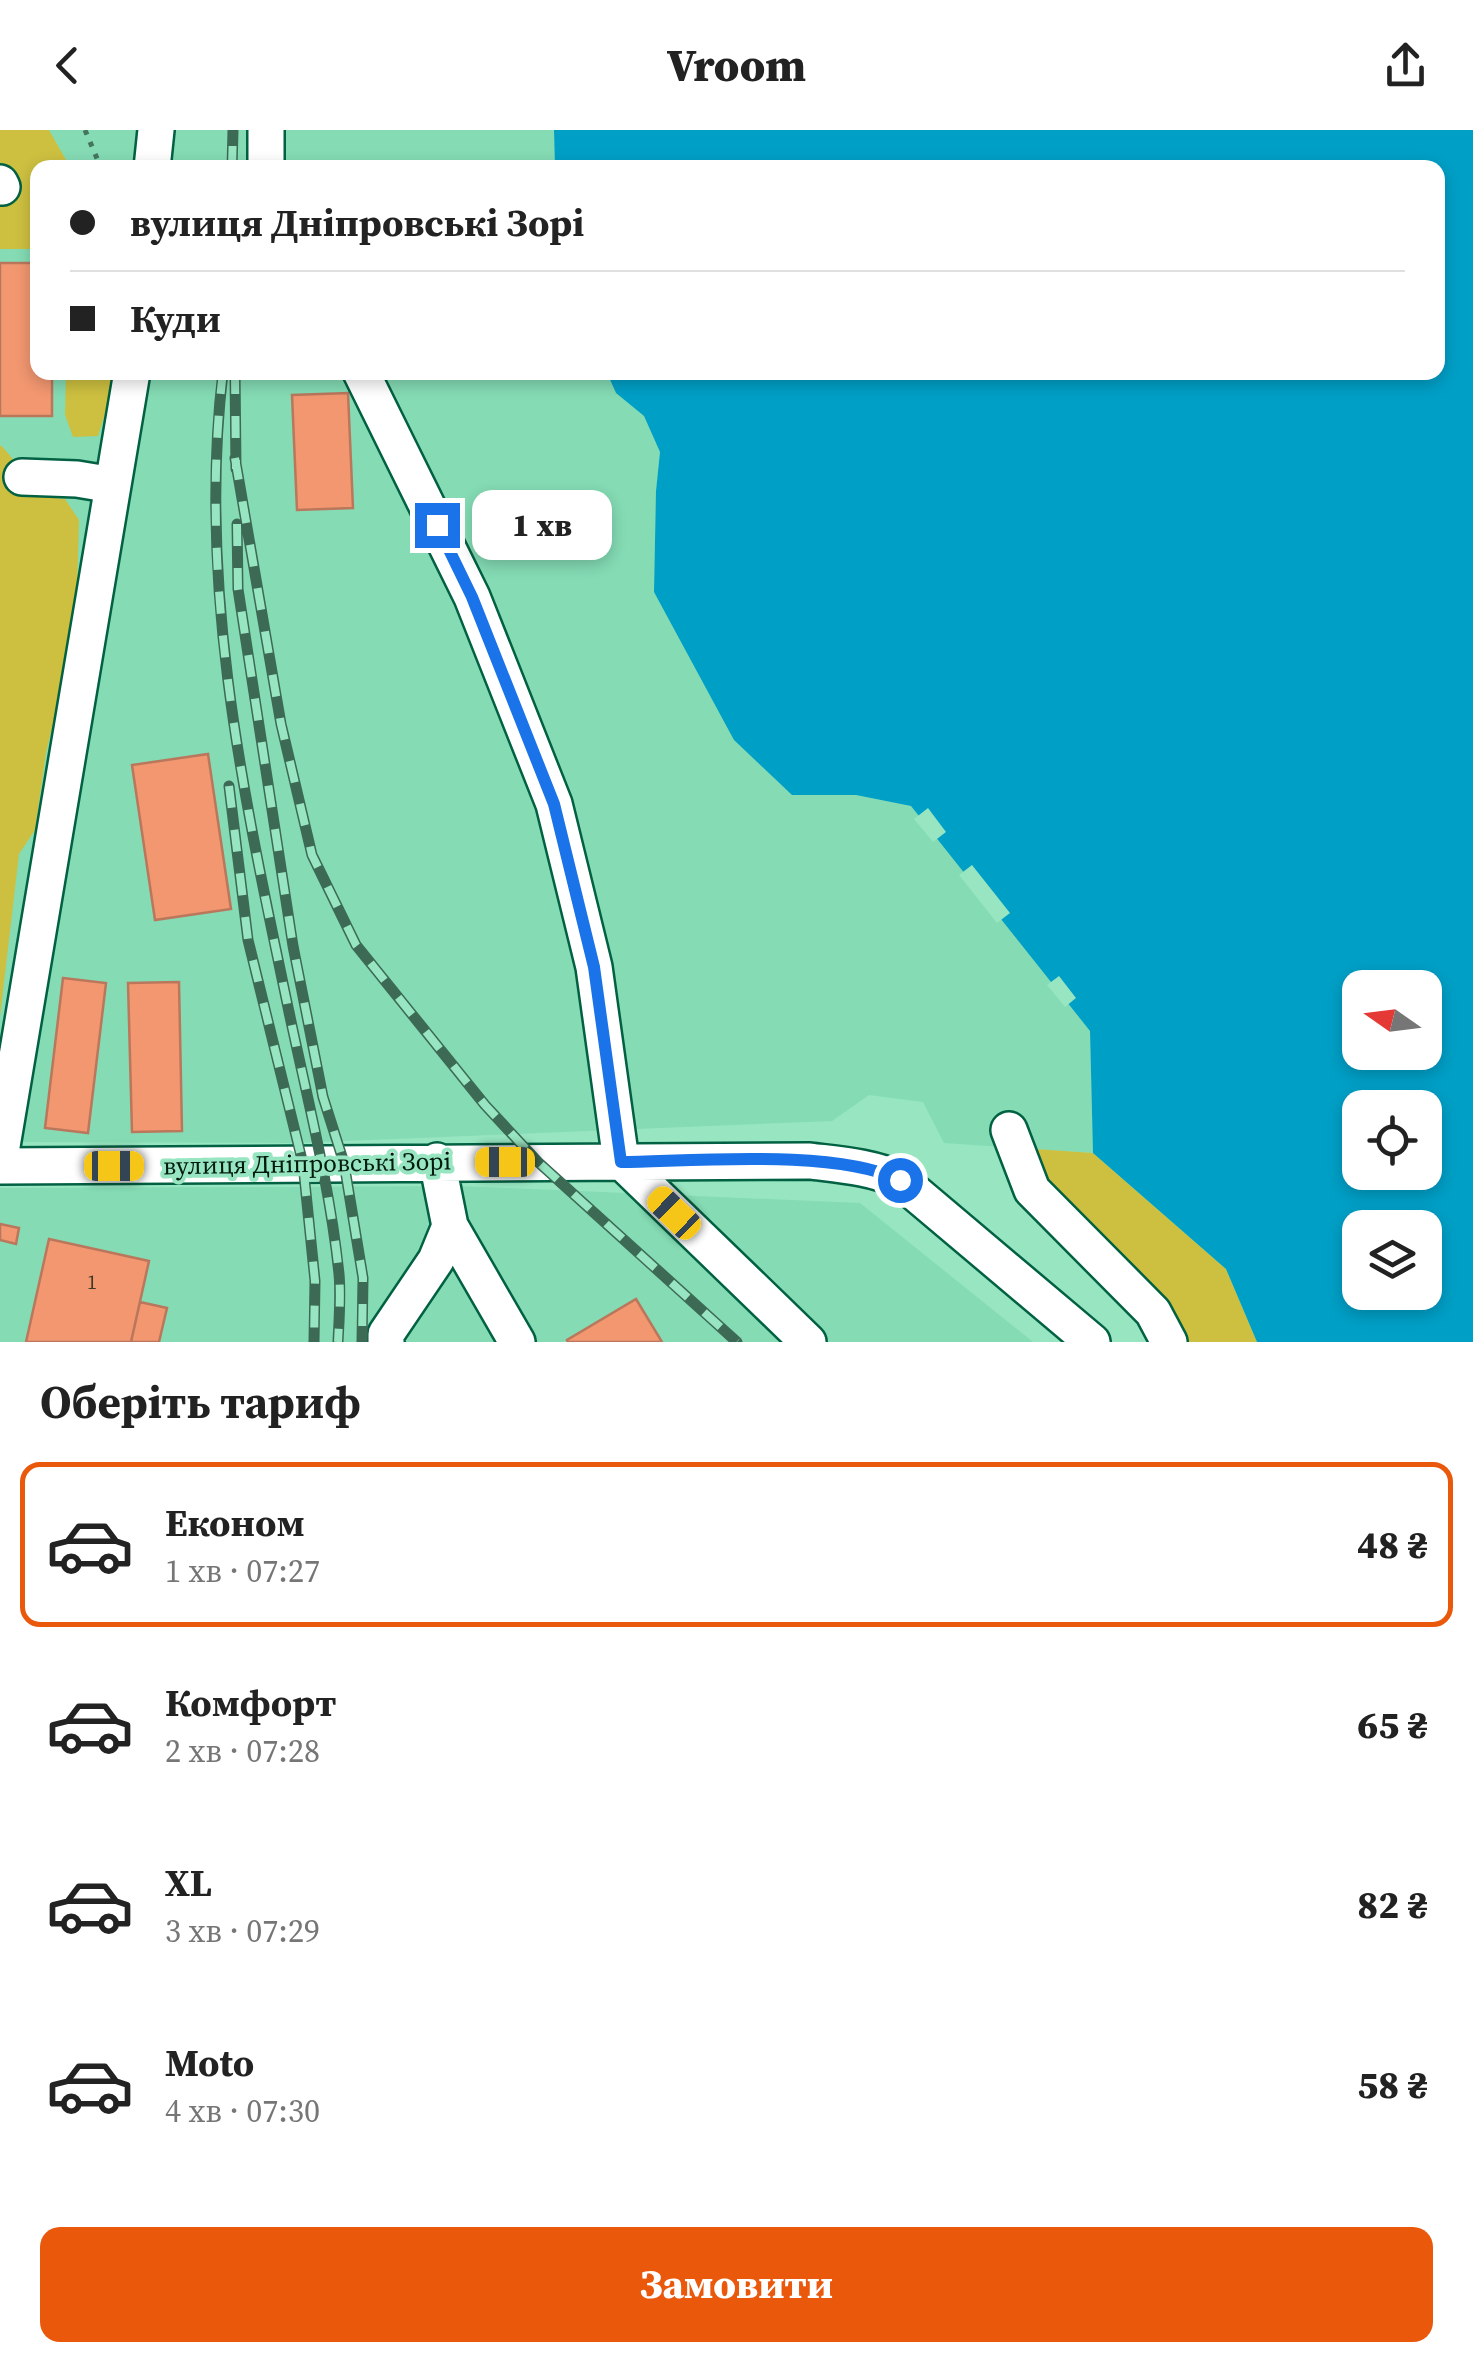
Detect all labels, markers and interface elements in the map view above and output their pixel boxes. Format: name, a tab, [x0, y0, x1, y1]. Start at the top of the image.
text: Vroom	[667, 34, 806, 96]
icon: back	[40, 38, 95, 93]
icon: share	[1378, 38, 1433, 93]
text: вулиця Дніпровські Зорі	[130, 197, 584, 249]
text: Куди	[130, 293, 221, 345]
callout: 1 хв	[472, 490, 612, 560]
route end	[415, 503, 460, 548]
text: 1 хв	[512, 503, 572, 547]
north arrow	[1342, 970, 1442, 1070]
map controls	[1342, 970, 1442, 1310]
button: locate	[1342, 1090, 1442, 1190]
street label: вулиця Дніпровські Зорі	[163, 1143, 451, 1183]
car	[475, 1147, 535, 1177]
car	[84, 1151, 144, 1181]
route start	[878, 1158, 923, 1203]
car	[642, 1181, 706, 1245]
button: layers	[1342, 1210, 1442, 1310]
house number: 1	[87, 1268, 97, 1296]
text: Оберіть тариф	[40, 1371, 361, 1433]
text: Економ	[165, 1497, 305, 1549]
icon: car	[45, 1500, 135, 1590]
text: 48 ₴	[1357, 1519, 1428, 1571]
text: 1 хв · 07:27	[165, 1549, 320, 1593]
text: Комфорт	[165, 1677, 336, 1729]
icon: car	[45, 1680, 135, 1770]
text: 65 ₴	[1357, 1699, 1428, 1751]
text: 2 хв · 07:28	[165, 1729, 320, 1773]
text: XL	[165, 1857, 212, 1909]
icon: car	[45, 1860, 135, 1950]
text: 82 ₴	[1357, 1879, 1428, 1931]
text: 3 хв · 07:29	[165, 1909, 320, 1953]
text: Moto	[165, 2037, 254, 2089]
icon: car	[45, 2040, 135, 2130]
text: 58 ₴	[1357, 2059, 1428, 2111]
text: 4 хв · 07:30	[165, 2089, 320, 2133]
button: Замовити	[40, 2227, 1433, 2342]

